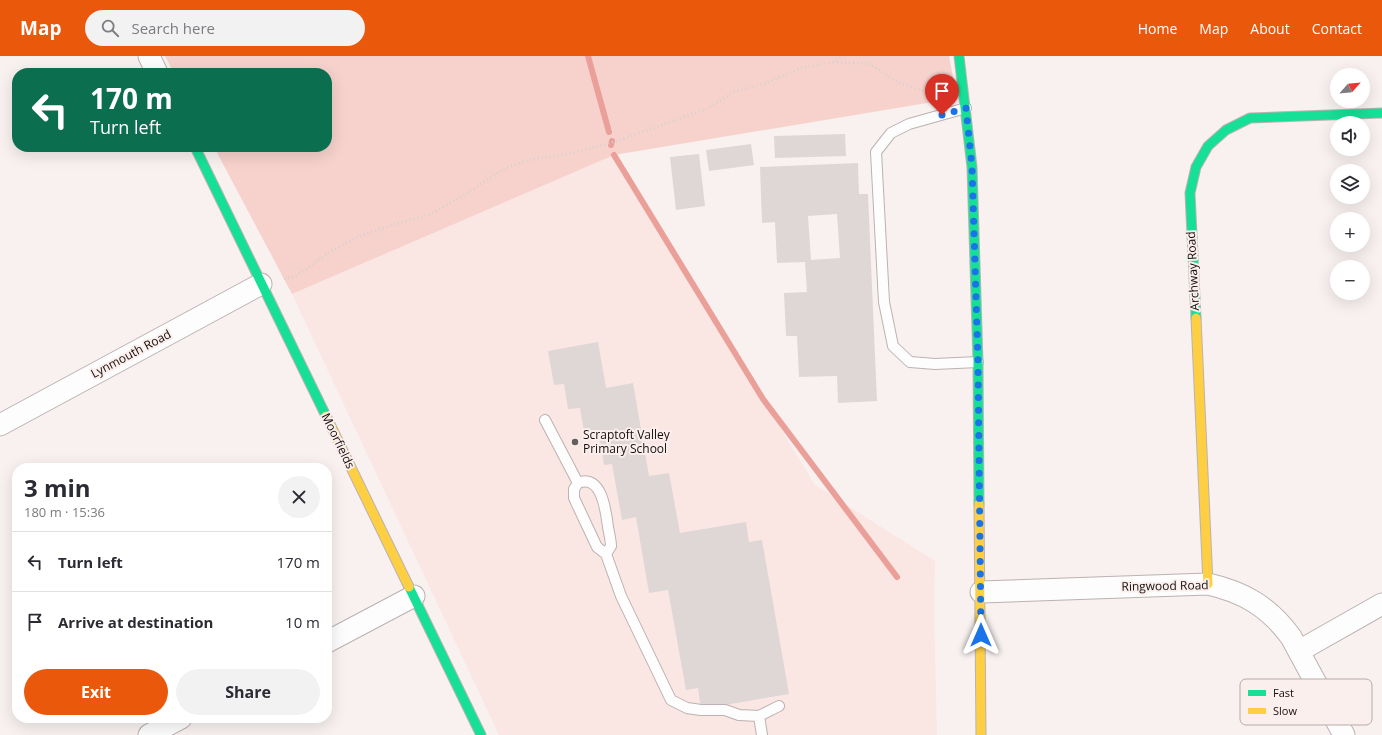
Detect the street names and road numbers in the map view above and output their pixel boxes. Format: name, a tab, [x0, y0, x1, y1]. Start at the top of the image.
street label: Archway Road	[1182, 231, 1203, 311]
street label: Lynmouth Road	[88, 325, 174, 382]
street label: Moorfields	[318, 410, 359, 472]
street label: Ringwood Road	[1121, 576, 1209, 595]

